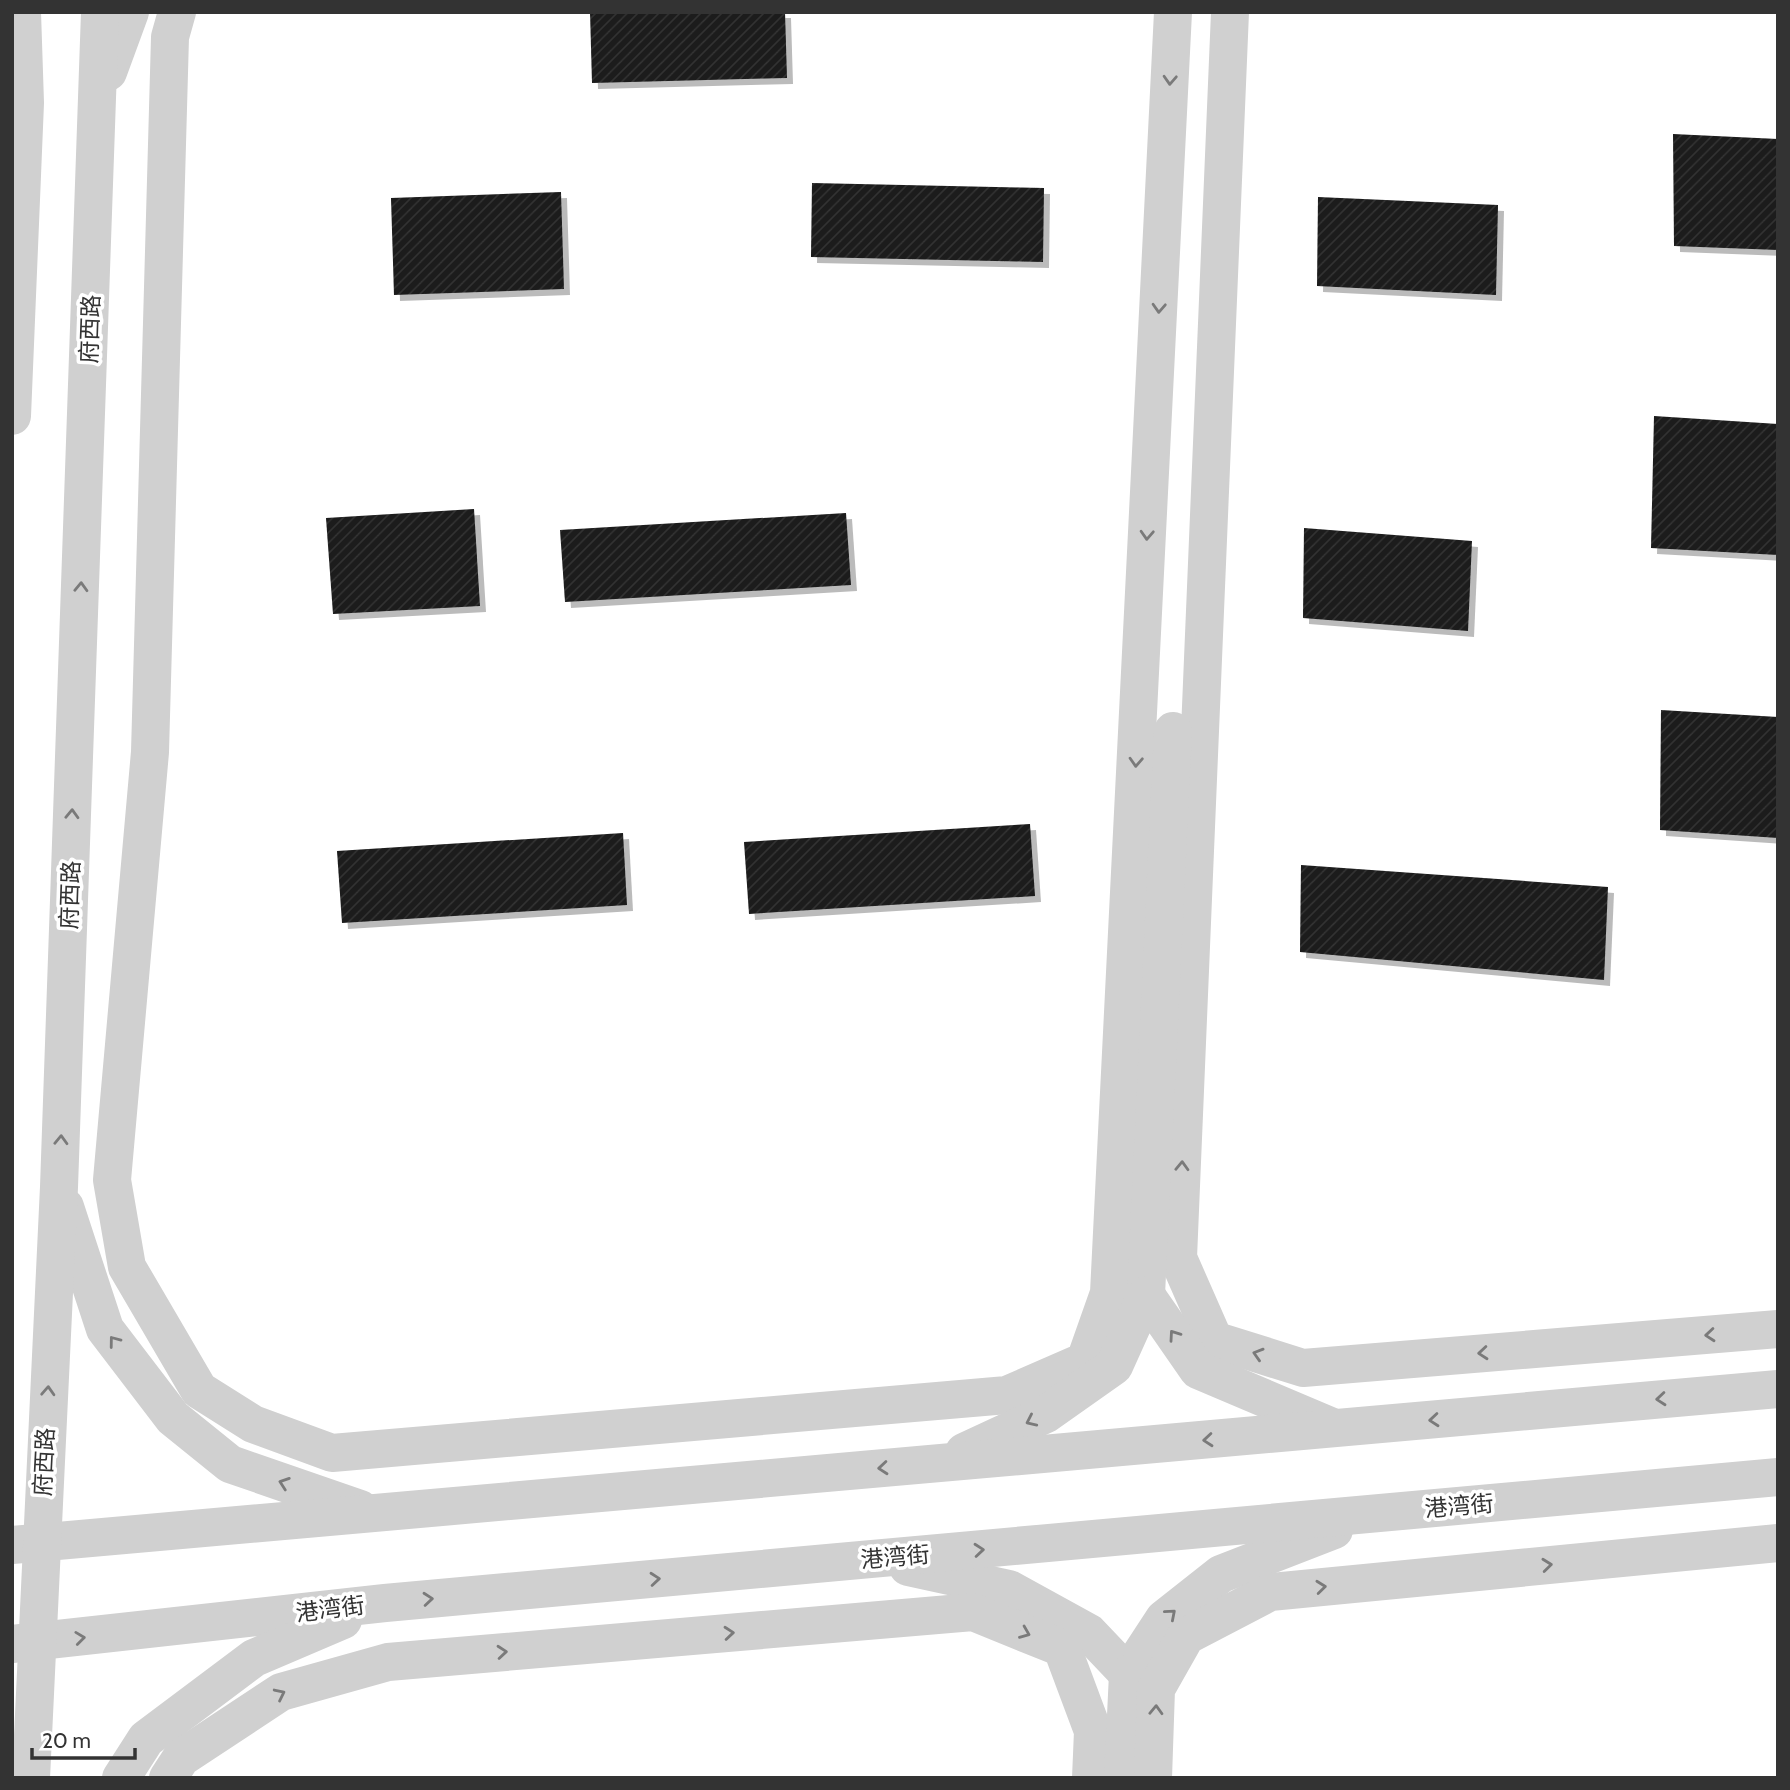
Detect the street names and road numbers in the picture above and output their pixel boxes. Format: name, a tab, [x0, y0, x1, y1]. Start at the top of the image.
street label: 府西路	[75, 294, 105, 364]
street label: 府西路	[55, 860, 85, 930]
street label: 府西路	[28, 1427, 60, 1497]
street label: 港湾街	[1423, 1489, 1495, 1523]
street label: 港湾街	[859, 1540, 931, 1574]
street label: 港湾街	[294, 1591, 366, 1627]

